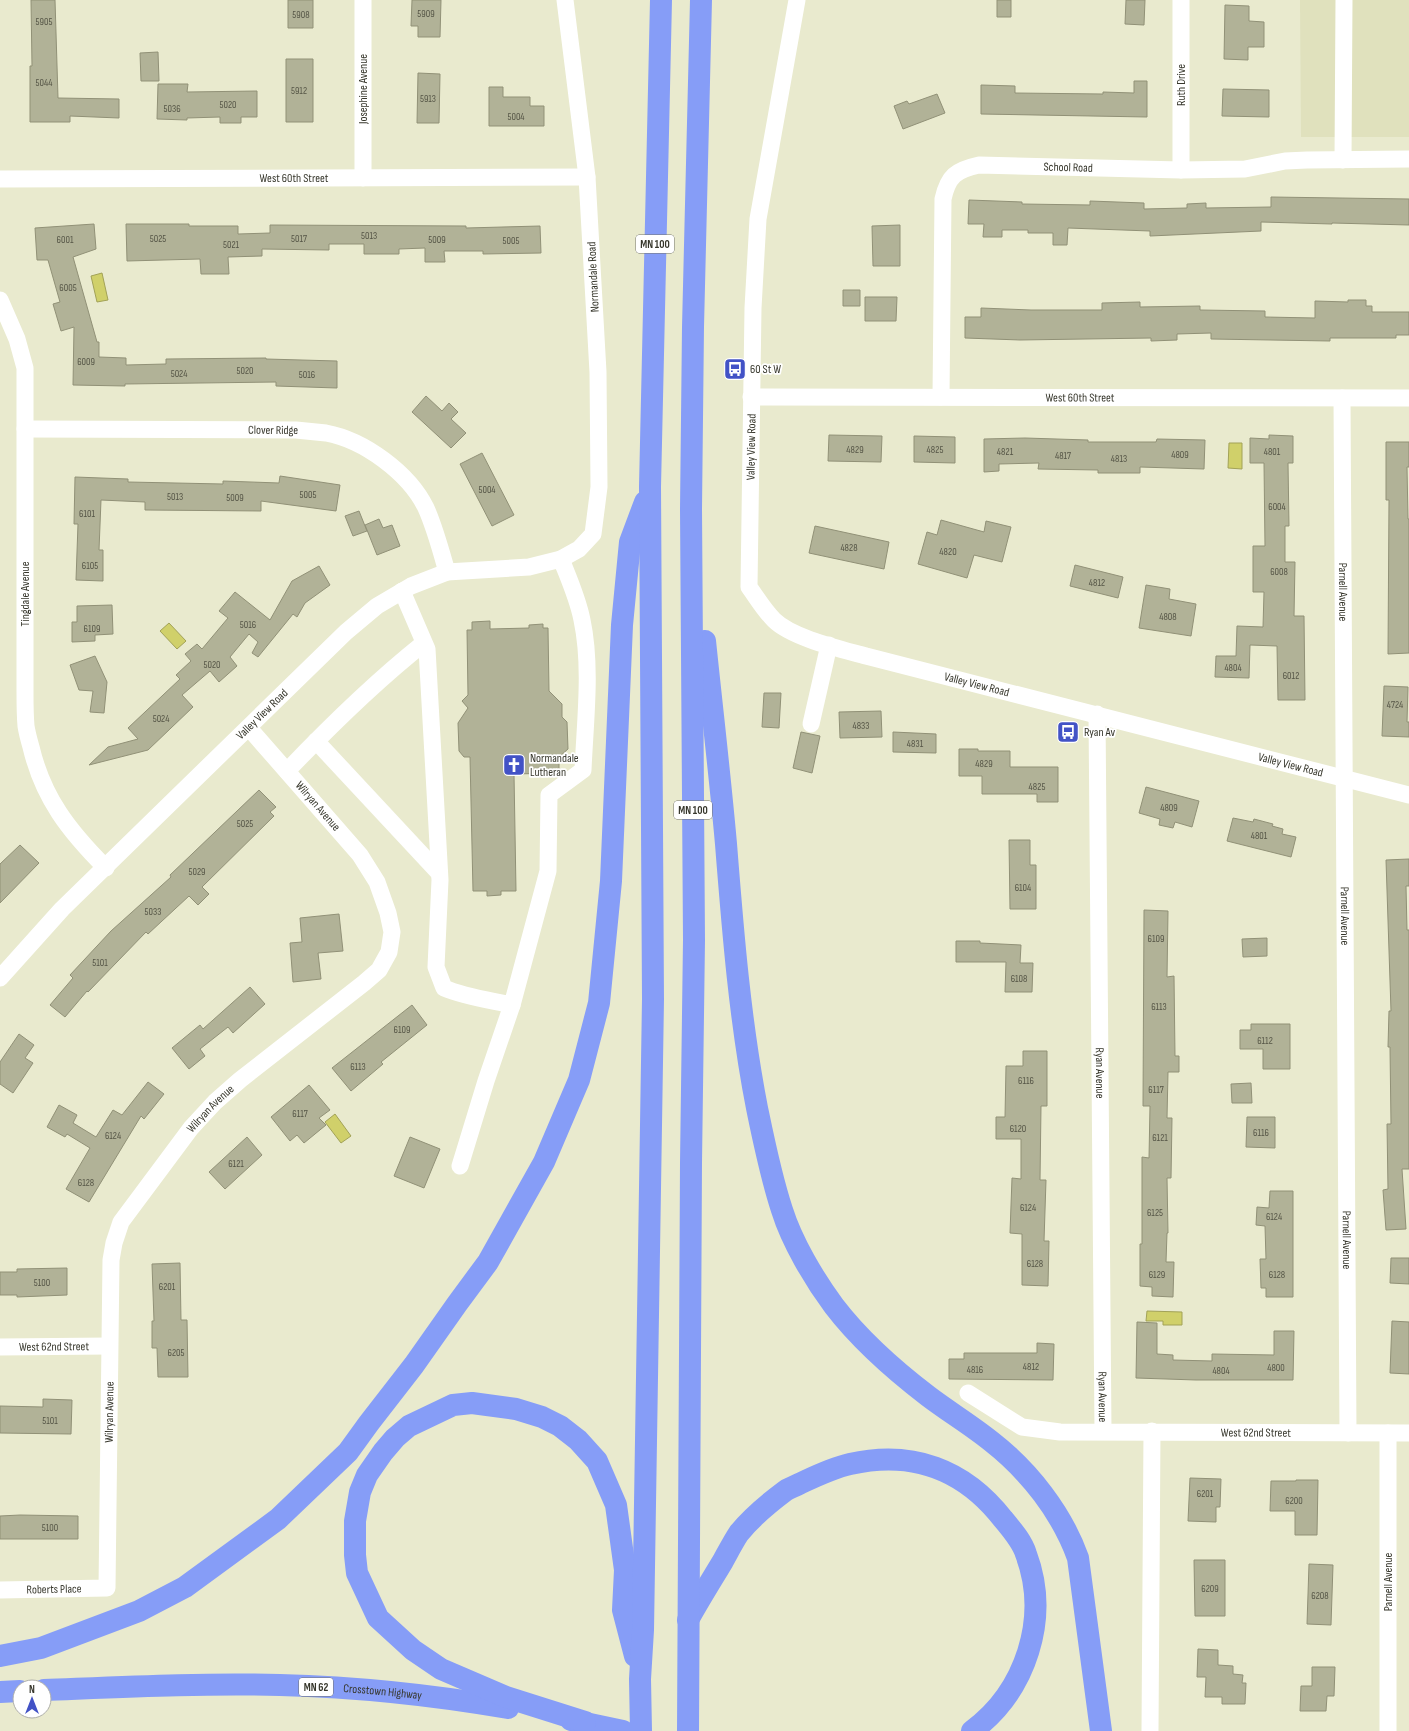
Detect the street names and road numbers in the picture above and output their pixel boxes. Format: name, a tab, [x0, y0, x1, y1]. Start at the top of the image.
street label: Josephine Avenue	[356, 54, 371, 125]
street label: Ruth Drive	[1174, 64, 1189, 106]
street label: School Road	[1043, 160, 1093, 176]
street label: West 60th Street	[259, 171, 329, 186]
road number: MN 100	[636, 235, 674, 253]
street label: Normandale Road	[584, 241, 603, 313]
street label: West 60th Street	[1045, 390, 1115, 406]
street label: Valley View Road	[743, 414, 760, 480]
street label: Clover Ridge	[248, 423, 298, 438]
street label: Tingdale Avenue	[18, 561, 33, 626]
street label: Parnell Avenue	[1335, 563, 1350, 622]
street label: Valley View Road	[943, 669, 1011, 700]
street label: Valley View Road	[233, 686, 291, 743]
street label: Valley View Road	[1256, 750, 1325, 781]
street label: Wilryan Avenue	[292, 778, 343, 834]
road number: MN 100	[674, 801, 712, 819]
street label: Parnell Avenue	[1337, 887, 1352, 946]
street label: Ryan Avenue	[1092, 1047, 1107, 1099]
street label: Wilryan Avenue	[184, 1082, 237, 1136]
street label: Parnell Avenue	[1339, 1211, 1354, 1270]
street label: West 62nd Street	[19, 1339, 89, 1355]
street label: Ryan Avenue	[1095, 1371, 1110, 1423]
street label: Wilryan Avenue	[102, 1381, 118, 1443]
street label: West 62nd Street	[1221, 1425, 1291, 1441]
street label: Parnell Avenue	[1381, 1553, 1396, 1611]
street label: Roberts Place	[26, 1581, 82, 1598]
road number: MN 62	[299, 1678, 333, 1696]
street label: Crosstown Highway	[343, 1681, 423, 1703]

